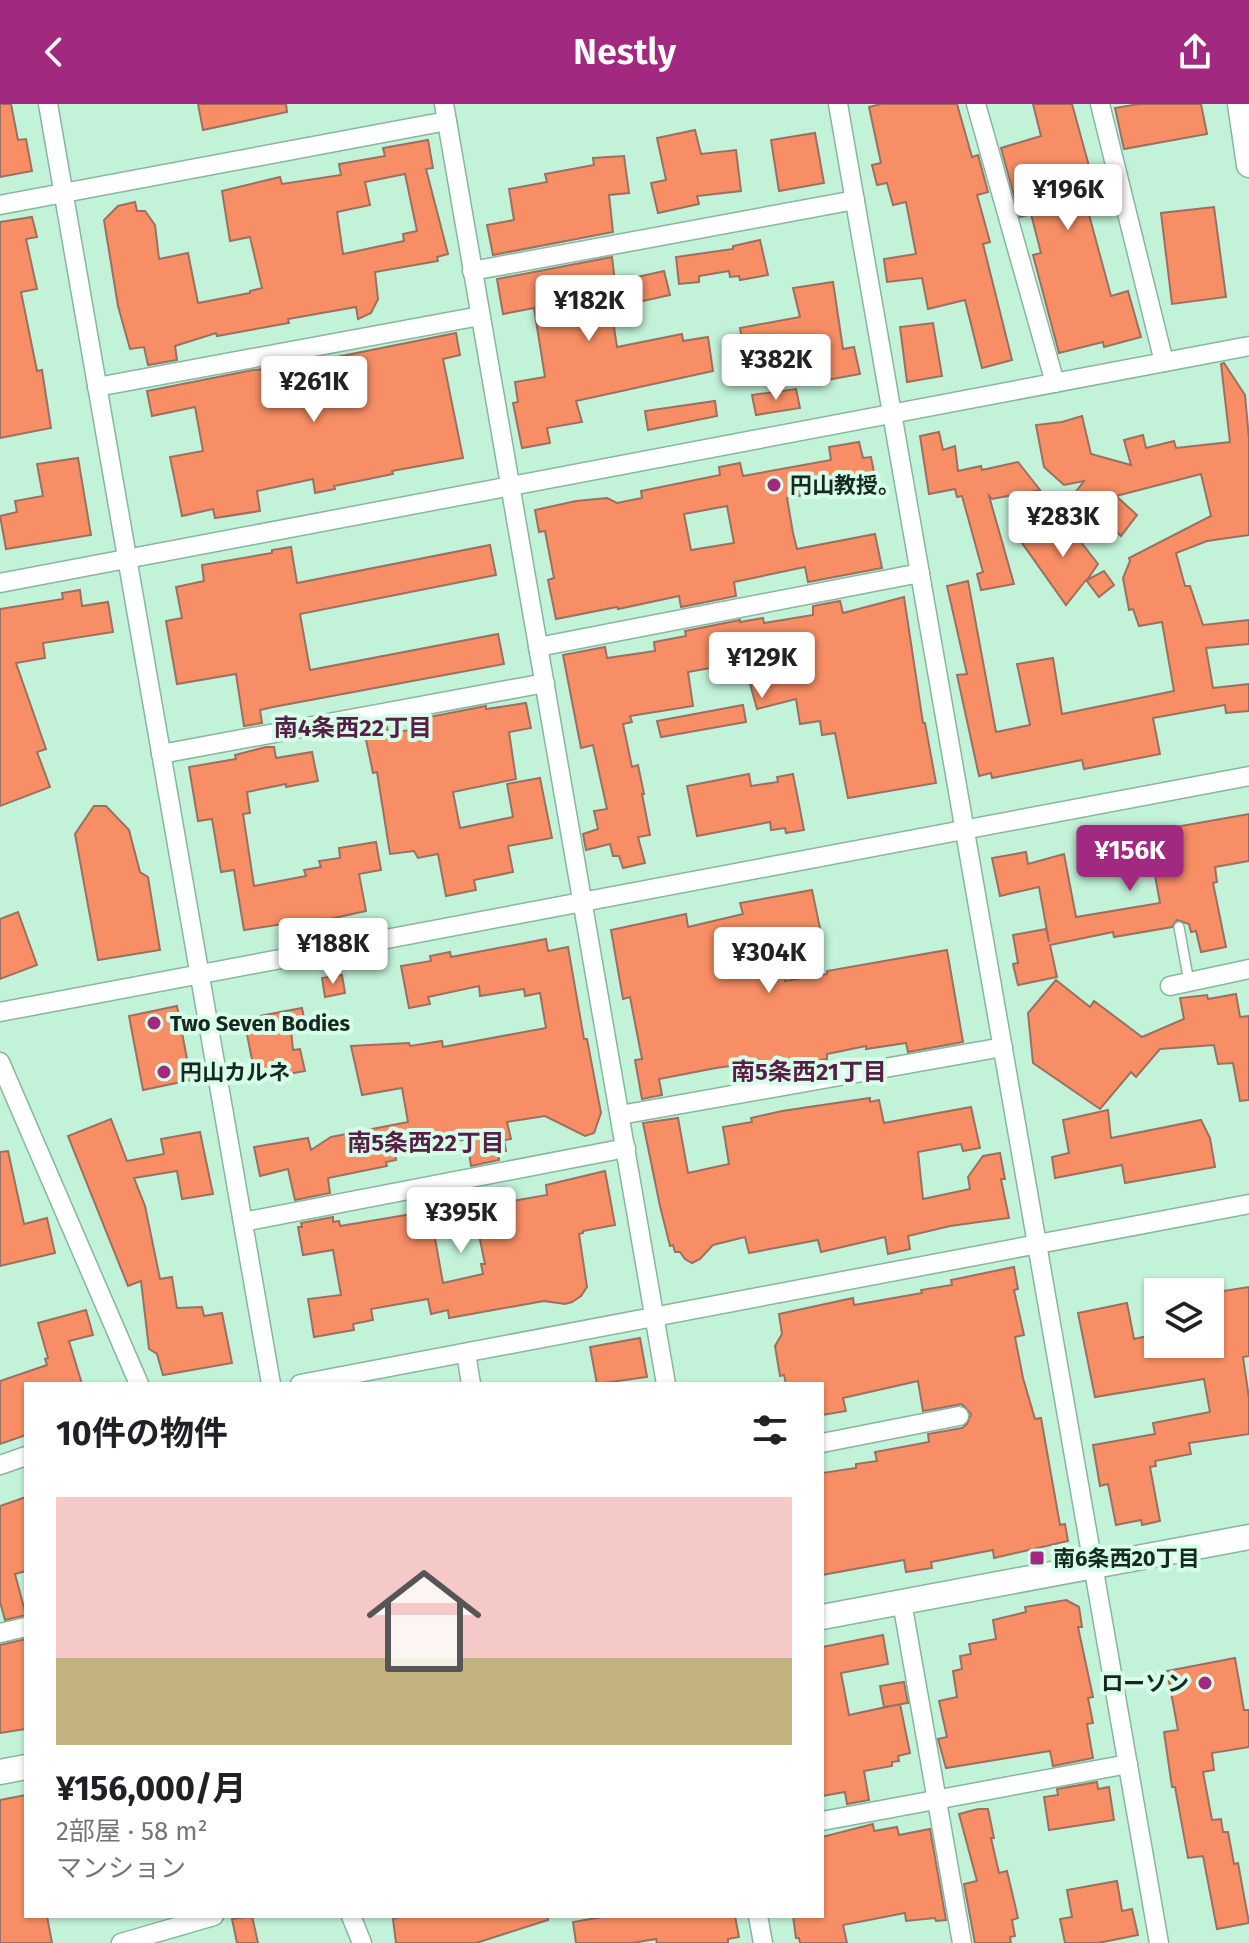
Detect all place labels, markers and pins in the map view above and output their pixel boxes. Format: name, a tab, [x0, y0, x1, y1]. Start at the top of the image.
pin: ¥196K	[1012, 164, 1124, 232]
pin: ¥182K	[533, 275, 645, 343]
pin: ¥382K	[720, 334, 832, 402]
pin: ¥261K	[258, 356, 370, 424]
place label: 円山教授。	[790, 472, 900, 499]
marker: 円山教授。	[765, 476, 783, 494]
pin: ¥283K	[1007, 491, 1119, 559]
pin: ¥129K	[706, 632, 818, 700]
pin: ¥156K	[1074, 825, 1186, 893]
pin: ¥188K	[277, 918, 389, 986]
pin: ¥304K	[713, 927, 825, 995]
place label: Two Seven Bodies	[170, 1010, 350, 1037]
marker: Two Seven Bodies	[145, 1014, 163, 1032]
place label: 円山カルネ	[180, 1059, 290, 1086]
marker: 円山カルネ	[155, 1063, 173, 1081]
pin: ¥395K	[405, 1187, 517, 1255]
place label: 南6条西20丁目	[1053, 1545, 1200, 1572]
marker: 南6条西20丁目	[1028, 1549, 1046, 1567]
place label: ローソン	[1101, 1670, 1189, 1697]
marker: ローソン	[1196, 1674, 1214, 1692]

